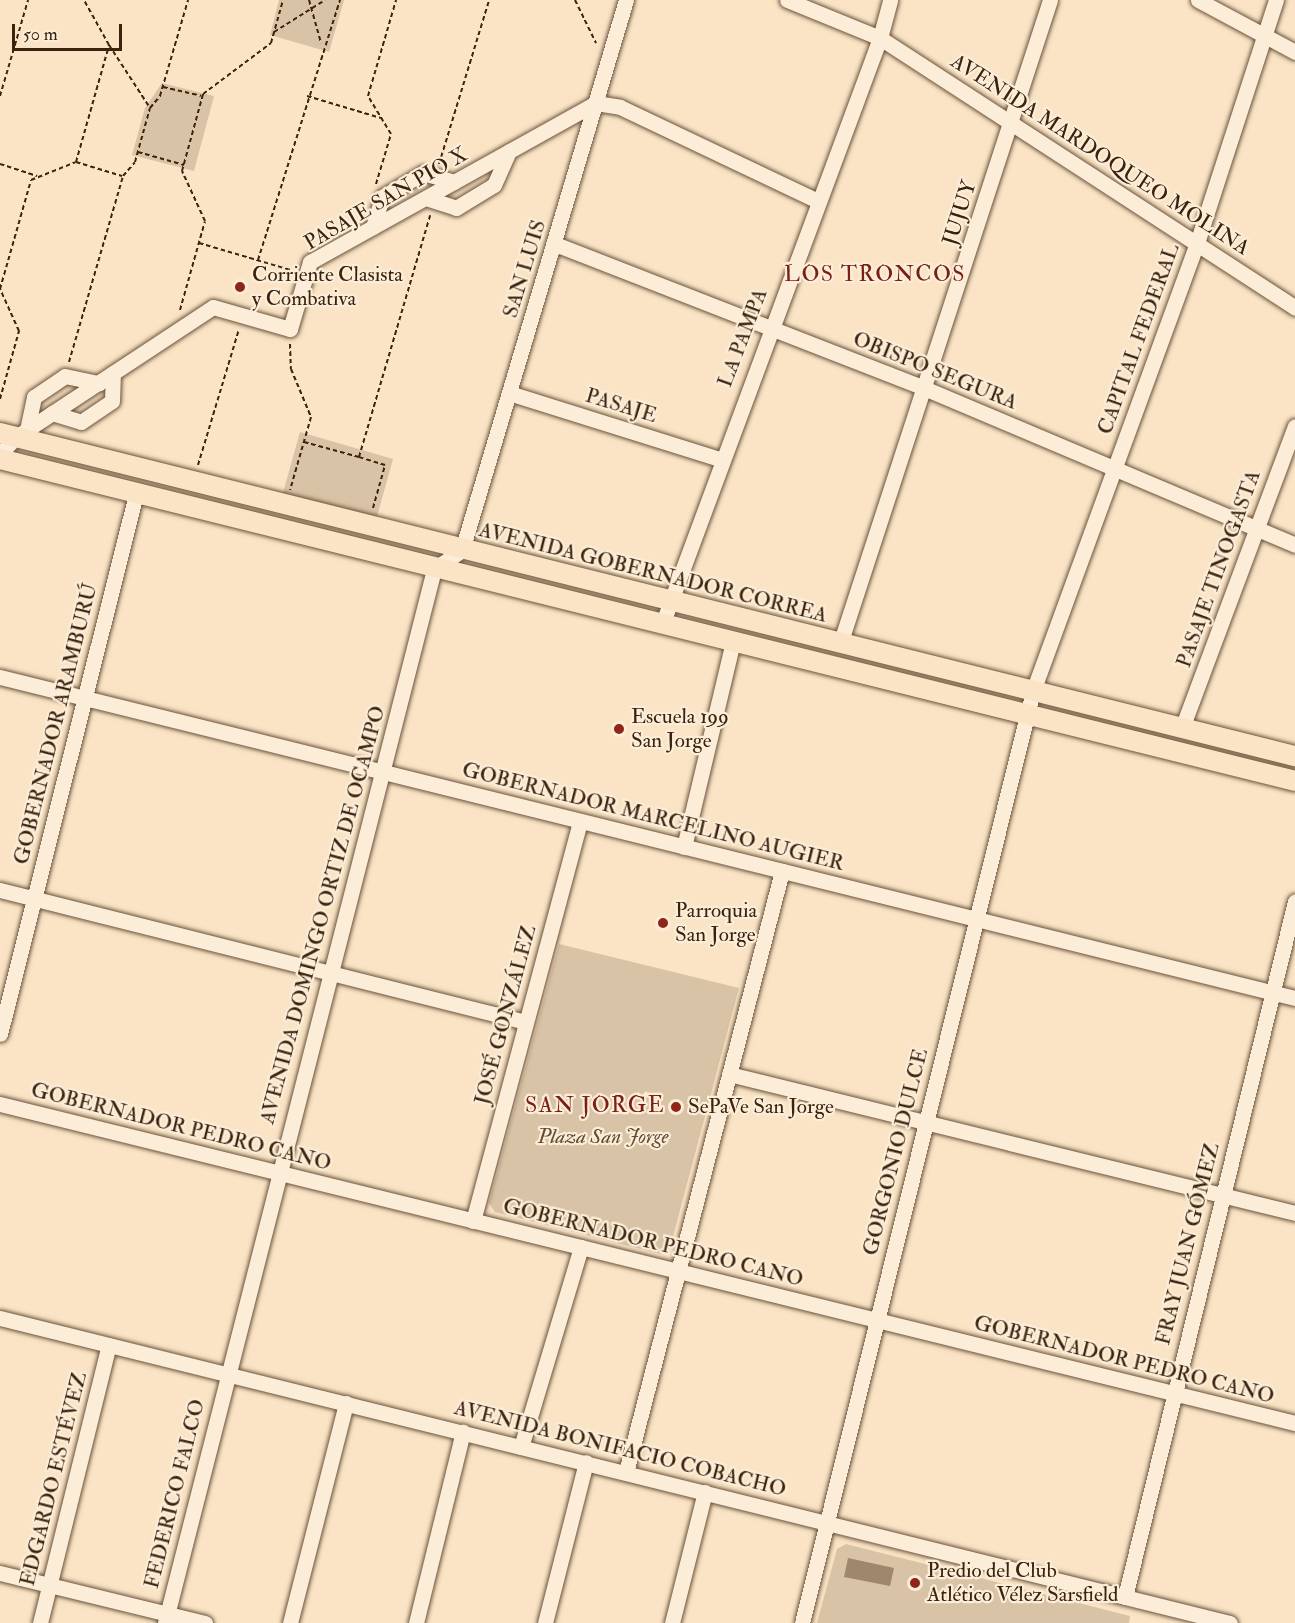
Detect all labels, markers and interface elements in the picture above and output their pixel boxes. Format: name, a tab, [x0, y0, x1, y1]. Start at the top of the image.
scale bar	[15, 12, 124, 50]
text: 50 m	[23, 23, 58, 46]
street label: AVENIDA MARDOQUEO MOLINA	[946, 49, 1254, 261]
street label: PASAJE SAN PIO X	[300, 142, 472, 256]
street label: JUJUY	[938, 177, 982, 249]
street label: SAN LUIS	[498, 217, 552, 321]
street label: CAPITAL FEDERAL	[1093, 240, 1185, 438]
place label: Corriente Clasista y Combativa	[252, 262, 403, 312]
district label: LOS TRONCOS	[784, 262, 966, 288]
marker: Corriente Clasista y Combativa	[233, 280, 247, 294]
street label: LA PAMPA	[713, 285, 773, 391]
street label: OBISPO SEGURA	[849, 327, 1021, 415]
street label: PASAJE	[582, 383, 660, 429]
street label: PASAJE TINOGASTA	[1172, 467, 1266, 671]
street label: AVENIDA GOBERNADOR CORREA	[476, 517, 830, 629]
street label: GOBERNADOR ARAMBURÚ	[9, 581, 103, 867]
street label: AVENIDA DOMINGO ORTIZ DE OCAMPO	[255, 703, 391, 1127]
place label: Escuela 199 San Jorge	[631, 704, 729, 754]
marker: Escuela 199 San Jorge	[612, 722, 626, 736]
street label: GOBERNADOR MARCELINO AUGIER	[459, 757, 847, 877]
place label: Parroquia San Jorge	[675, 898, 757, 948]
marker: Parroquia San Jorge	[656, 916, 670, 930]
street label: JOSÉ GONZÁLEZ	[470, 922, 542, 1108]
street label: GORGONIO DULCE	[858, 1046, 934, 1258]
street label: GOBERNADOR PEDRO CANO	[28, 1077, 334, 1177]
district label: SAN JORGE	[525, 1093, 665, 1119]
place label: SePaVe San Jorge	[688, 1094, 834, 1120]
marker: SePaVe San Jorge	[669, 1100, 683, 1114]
park label: Plaza San Jorge	[537, 1124, 669, 1150]
street label: FRAY JUAN GÓMEZ	[1151, 1140, 1225, 1348]
street label: GOBERNADOR PEDRO CANO	[500, 1193, 806, 1293]
street label: GOBERNADOR PEDRO CANO	[971, 1310, 1277, 1410]
street label: EDGARDO ESTÉVEZ	[15, 1369, 93, 1589]
street label: AVENIDA BONIFACIO COBACHO	[452, 1396, 788, 1502]
street label: FEDERICO FALCO	[139, 1397, 211, 1591]
place label: Predio del Club Atlético Vélez Sarsfield	[927, 1558, 1118, 1608]
marker: Predio del Club Atlético Vélez Sarsfield	[908, 1576, 922, 1590]

